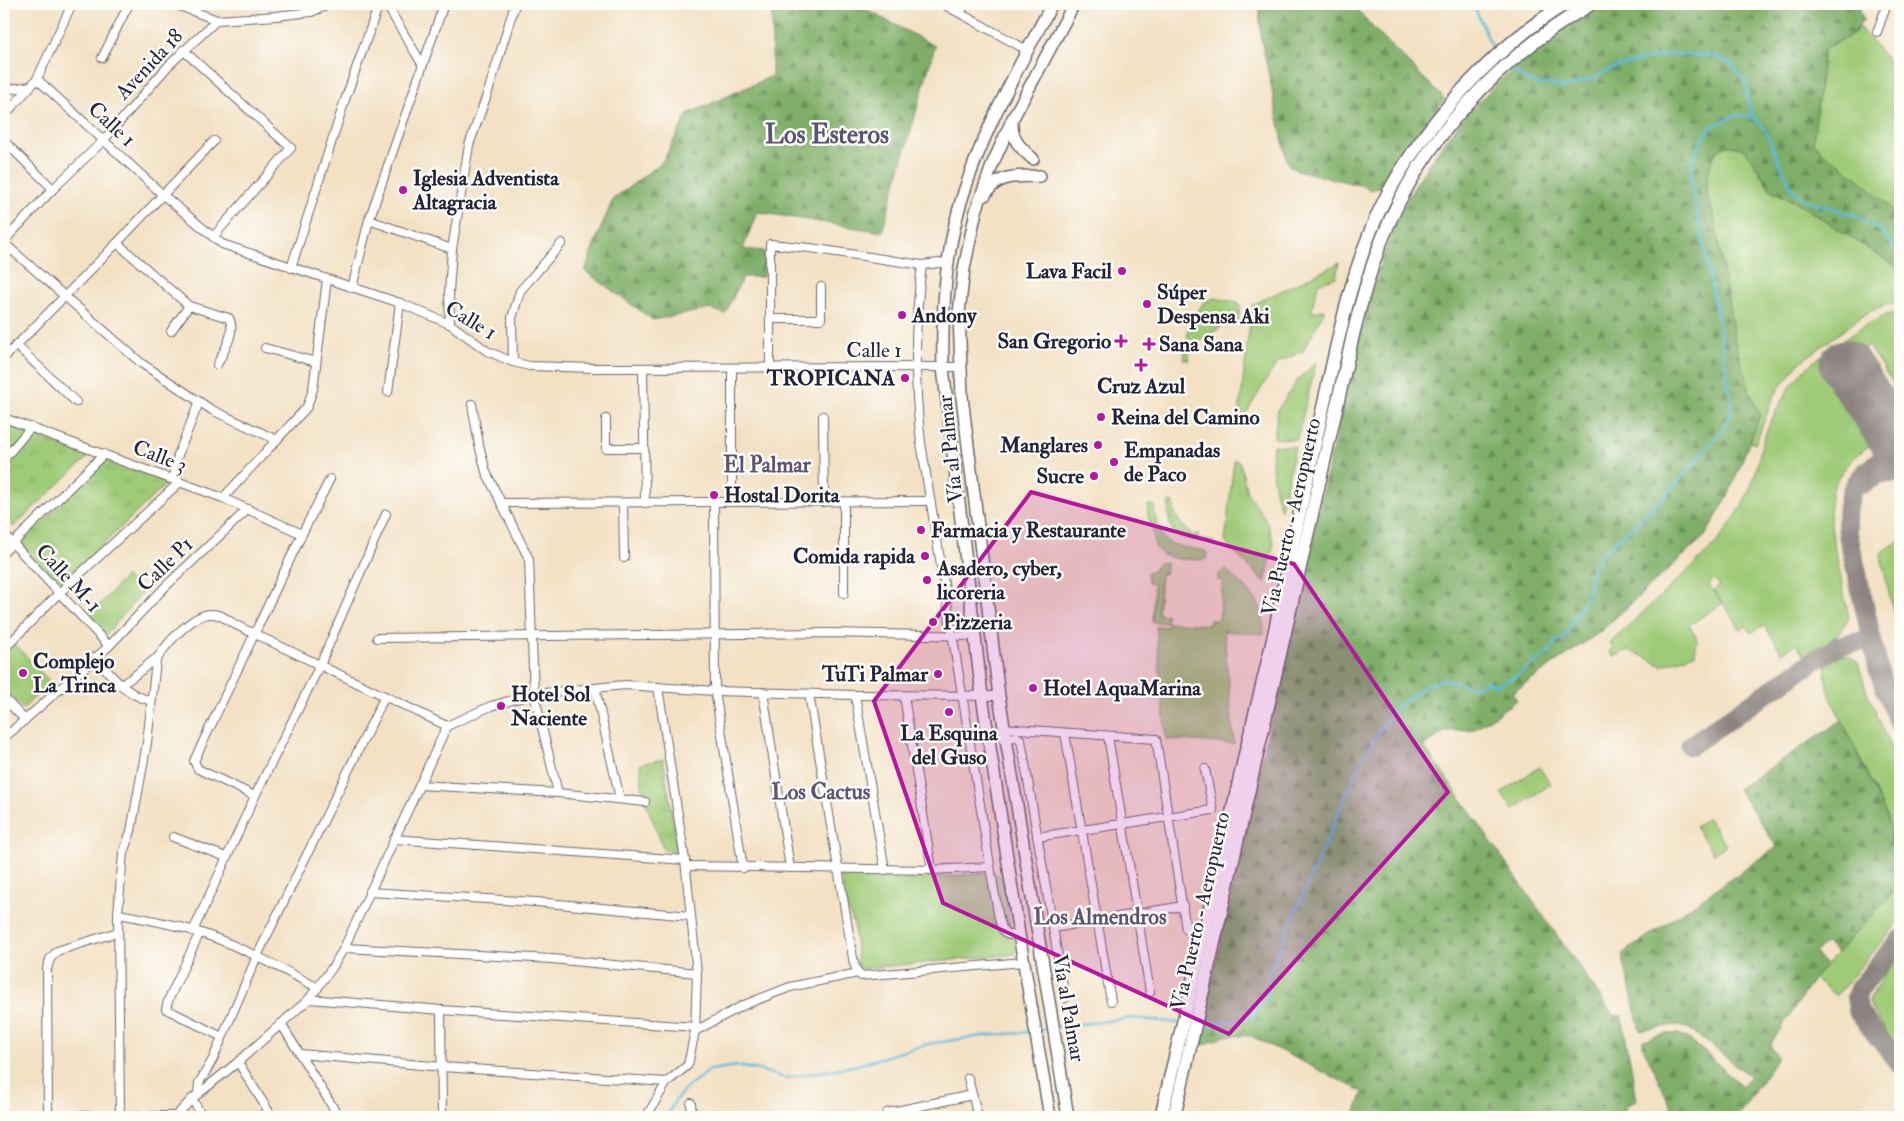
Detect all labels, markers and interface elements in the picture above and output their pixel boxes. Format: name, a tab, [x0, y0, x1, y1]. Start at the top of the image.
street label: Avenida 18	[109, 23, 189, 106]
street label: Calle 1	[82, 96, 141, 153]
district label: Los Esteros	[765, 119, 889, 151]
place label: Iglesia Adventista Altagracia	[412, 165, 560, 216]
marker: Iglesia Adventista Altagracia	[397, 184, 409, 196]
place label: Lava Facil	[1026, 258, 1113, 285]
marker: Lava Facil	[1116, 265, 1128, 277]
place label: Súper Despensa Aki	[1157, 279, 1270, 330]
street label: Calle 1	[440, 295, 501, 346]
marker: Súper Despensa Aki	[1141, 298, 1153, 310]
place label: Andony	[911, 302, 977, 329]
marker: Andony	[896, 309, 908, 321]
place label: San Gregorio	[997, 328, 1111, 355]
place label: Sana Sana	[1159, 331, 1244, 358]
marker: San Gregorio	[1115, 335, 1127, 347]
street label: Calle 1	[846, 337, 902, 364]
marker: Sana Sana	[1143, 338, 1155, 350]
marker: Cruz Azul	[1135, 359, 1147, 371]
place label: TROPICANA	[766, 365, 896, 392]
marker: TROPICANA	[899, 372, 911, 384]
place label: Cruz Azul	[1097, 373, 1186, 400]
street label: Vía al Palmar	[931, 393, 970, 504]
place label: Reina del Camino	[1111, 404, 1260, 431]
marker: Reina del Camino	[1095, 411, 1107, 423]
street label: Via Puerto - Aeropuerto	[1256, 415, 1327, 619]
place label: Manglares	[999, 432, 1088, 459]
street label: Calle 3	[129, 434, 191, 479]
place label: Empanadas de Paco	[1124, 437, 1220, 488]
marker: Manglares	[1092, 439, 1104, 451]
district label: El Palmar	[723, 451, 812, 479]
marker: Empanadas de Paco	[1108, 456, 1120, 468]
place label: Sucre	[1037, 463, 1084, 490]
marker: Sucre	[1088, 470, 1100, 482]
place label: Hostal Dorita	[724, 482, 841, 509]
marker: Hostal Dorita	[708, 489, 720, 501]
place label: Farmacia y Restaurante	[931, 517, 1126, 544]
marker: Farmacia y Restaurante	[915, 524, 927, 536]
street label: Calle P1	[132, 531, 199, 598]
street label: Calle M-1	[30, 538, 107, 618]
place label: Comida rapida	[793, 543, 916, 570]
marker: Comida rapida	[919, 550, 931, 562]
place label: Asadero, cyber, licoreria	[936, 555, 1062, 606]
marker: Asadero, cyber, licoreria	[921, 574, 933, 586]
place label: Pizzeria	[943, 609, 1013, 636]
marker: Pizzeria	[927, 616, 939, 628]
place label: Complejo La Trinca	[33, 648, 117, 699]
place label: TuTi Palmar	[821, 661, 929, 688]
marker: Complejo La Trinca	[17, 667, 29, 679]
marker: TuTi Palmar	[932, 668, 944, 680]
place label: Hotel AquaMarina	[1043, 675, 1202, 702]
place label: Hotel Sol Naciente	[510, 681, 591, 732]
marker: Hotel AquaMarina	[1027, 682, 1039, 694]
marker: Hotel Sol Naciente	[495, 700, 507, 712]
marker: La Esquina del Guso	[943, 706, 955, 718]
place label: La Esquina del Guso	[900, 720, 999, 771]
district label: Los Cactus	[772, 778, 871, 806]
street label: Via Puerto - Aeropuerto	[1165, 809, 1236, 1013]
district label: Los Almendros	[1034, 903, 1167, 931]
street label: Vía al Palmar	[1046, 952, 1091, 1064]

